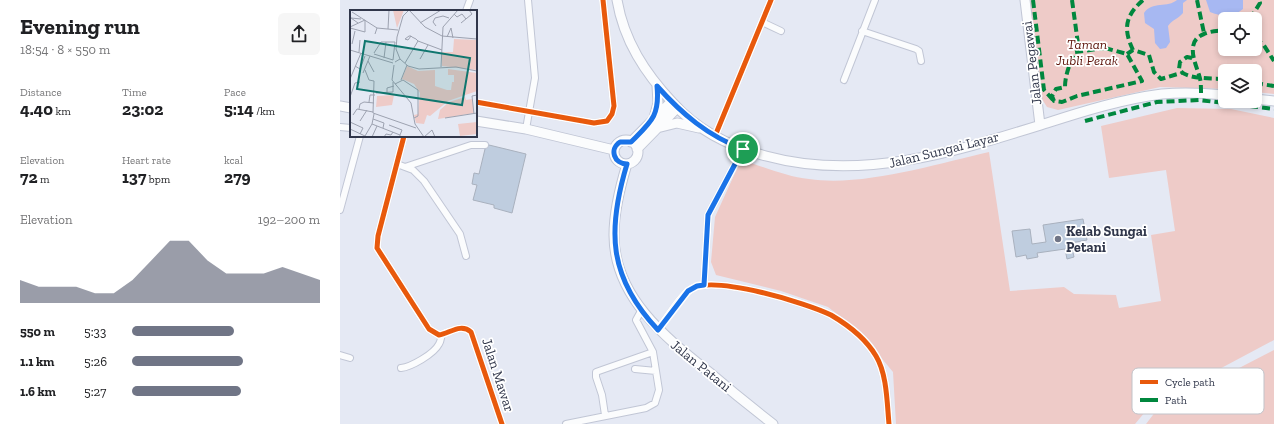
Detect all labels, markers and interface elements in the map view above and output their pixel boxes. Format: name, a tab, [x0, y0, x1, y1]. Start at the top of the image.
inset map	[350, 10, 477, 137]
map controls	[1218, 12, 1262, 108]
button: locate	[1218, 12, 1262, 56]
text: Evening run	[20, 13, 140, 40]
button: share	[278, 13, 320, 55]
street label: Jalan Pegawai	[1018, 20, 1046, 106]
park label: Taman Jubli Perak	[1055, 36, 1118, 69]
text: 18:54 · 8 × 550 m	[20, 42, 110, 57]
button: layers	[1218, 64, 1262, 108]
text: Distance	[20, 86, 62, 99]
text: Time	[122, 86, 147, 99]
text: Pace	[224, 86, 246, 99]
text: 4.40	[20, 99, 53, 119]
text: 23:02	[122, 99, 163, 119]
text: 5:14	[224, 99, 254, 119]
text: km	[53, 105, 71, 118]
text: /km	[254, 105, 275, 118]
street label: Jalan Sungai Layar	[887, 128, 1001, 172]
pin	[726, 132, 760, 166]
icon: arrive	[732, 138, 754, 160]
text: Elevation	[20, 154, 64, 167]
text: Heart rate	[122, 154, 171, 167]
text: kcal	[224, 154, 243, 167]
text: 72	[20, 167, 38, 187]
text: 137	[122, 167, 146, 187]
text: 279	[224, 167, 251, 187]
text: m	[38, 173, 50, 186]
text: bpm	[146, 173, 170, 186]
text: Elevation	[20, 212, 72, 227]
text: 192–200 m	[258, 212, 320, 227]
place label: Kelab Sungai Petani	[1066, 223, 1147, 256]
marker: Kelab Sungai Petani	[1053, 234, 1063, 244]
text: 550 m	[20, 324, 55, 339]
text: 5:33	[84, 324, 106, 339]
street label: Jalan Mawar	[478, 336, 518, 414]
street label: Jalan Patani	[667, 336, 735, 396]
text: 1.1 km	[20, 354, 54, 369]
text: 5:26	[84, 354, 107, 369]
legend	[1132, 368, 1264, 414]
text: Cycle path	[1165, 376, 1216, 389]
text: 1.6 km	[20, 384, 56, 399]
text: 5:27	[84, 384, 106, 399]
text: Path	[1165, 394, 1188, 407]

